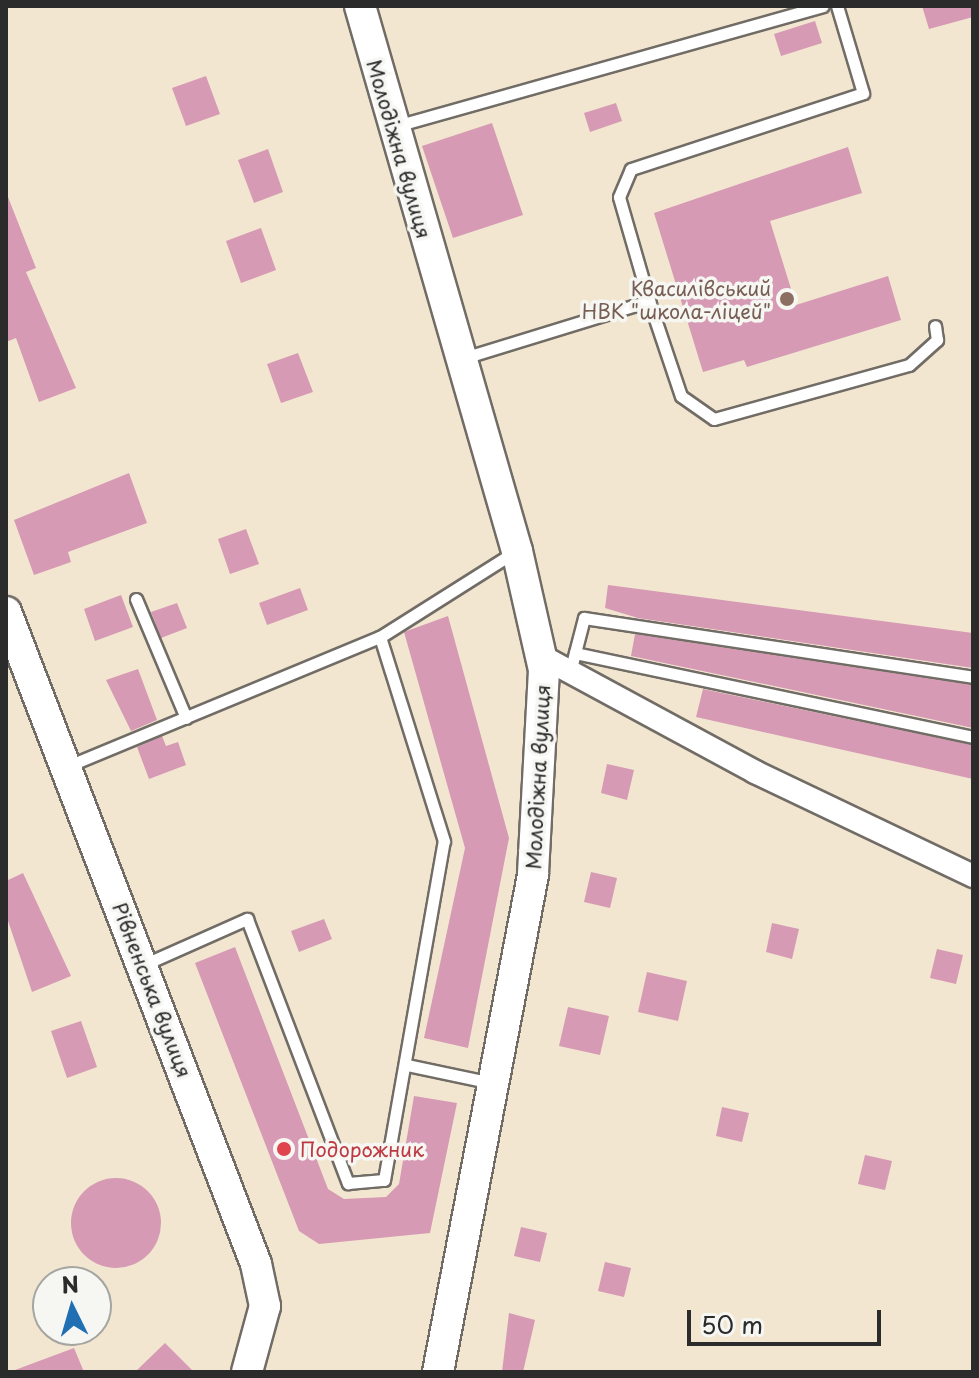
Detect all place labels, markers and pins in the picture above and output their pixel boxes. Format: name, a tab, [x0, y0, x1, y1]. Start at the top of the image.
place label: Квасилівський НВК "школа-ліцей"	[583, 276, 771, 323]
marker: Квасилівський НВК "школа-ліцей"	[778, 290, 796, 308]
place label: Подорожник	[300, 1137, 424, 1161]
marker: Подорожник	[275, 1140, 293, 1158]

